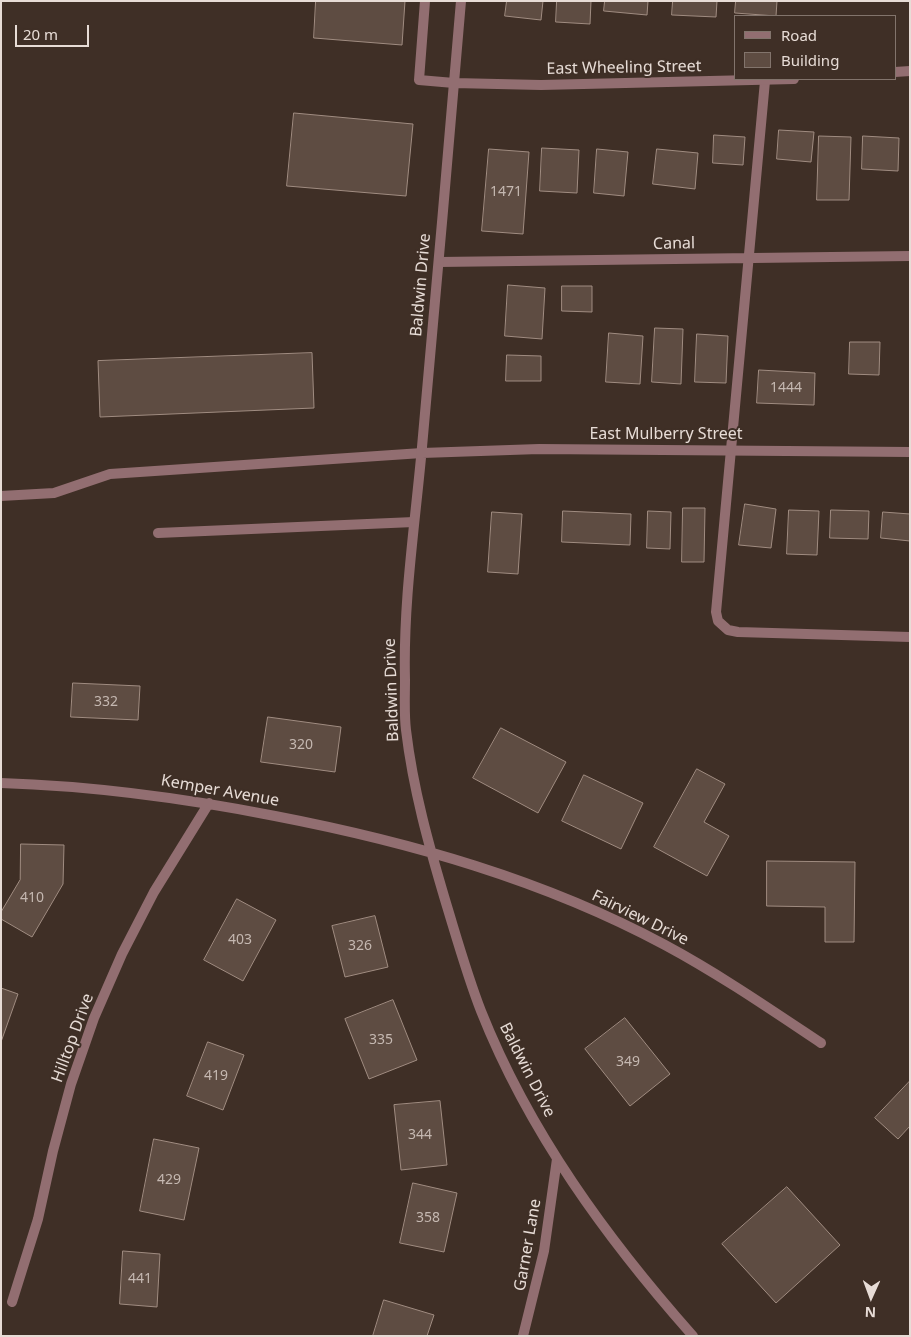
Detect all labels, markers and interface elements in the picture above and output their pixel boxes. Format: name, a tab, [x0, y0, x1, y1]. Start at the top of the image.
scale bar	[18, 15, 91, 47]
legend	[734, 15, 896, 80]
text: 20 m	[23, 24, 58, 44]
text: Road	[781, 25, 817, 45]
text: Building	[781, 50, 839, 70]
street label: East Wheeling Street	[546, 57, 702, 79]
house number: 1471	[490, 184, 522, 200]
street label: Baldwin Drive	[407, 233, 435, 337]
street label: Canal	[653, 234, 695, 254]
house number: 1444	[770, 380, 802, 396]
street label: East Mulberry Street	[589, 424, 743, 444]
street label: Baldwin Drive	[381, 638, 403, 742]
house number: 332	[94, 694, 118, 710]
house number: 320	[289, 737, 313, 753]
street label: Kemper Avenue	[159, 771, 281, 811]
street label: Fairview Drive	[588, 886, 692, 950]
house number: 410	[20, 890, 44, 906]
house number: 403	[228, 932, 252, 948]
house number: 326	[348, 938, 372, 954]
street label: Hilltop Drive	[48, 991, 98, 1085]
street label: Baldwin Drive	[495, 1019, 559, 1121]
house number: 335	[369, 1032, 393, 1048]
house number: 349	[616, 1054, 640, 1070]
house number: 419	[204, 1068, 228, 1084]
house number: 344	[408, 1127, 432, 1143]
house number: 429	[157, 1172, 181, 1188]
street label: Garner Lane	[510, 1197, 546, 1293]
house number: 358	[416, 1210, 440, 1226]
house number: 441	[128, 1271, 152, 1287]
north arrow	[846, 1272, 896, 1322]
text: N	[864, 1303, 876, 1322]

